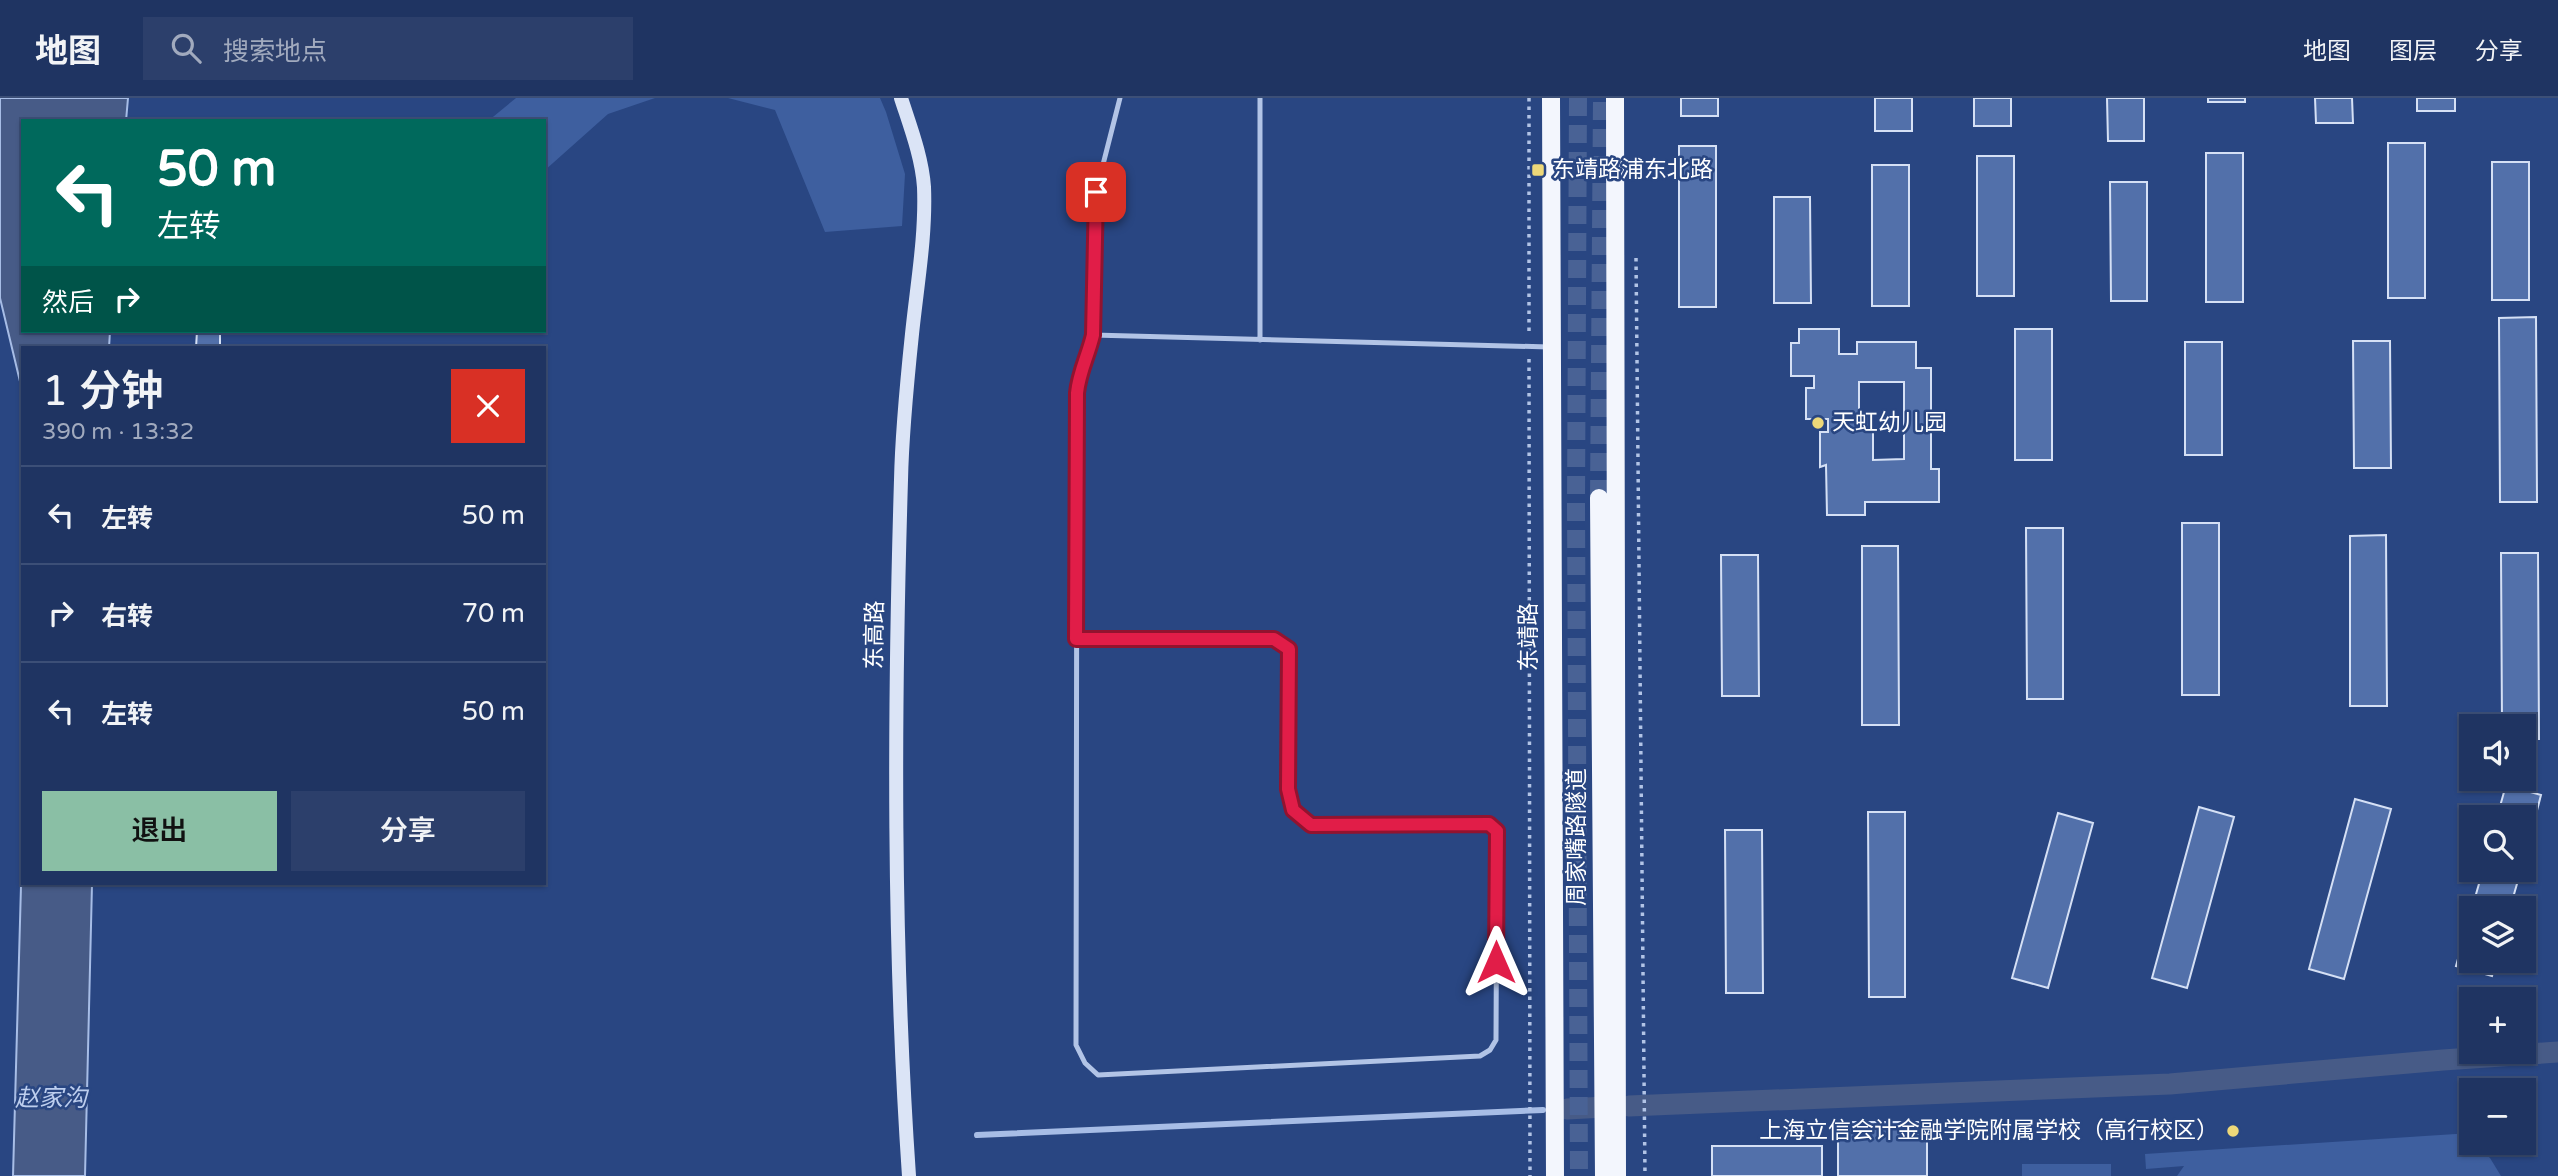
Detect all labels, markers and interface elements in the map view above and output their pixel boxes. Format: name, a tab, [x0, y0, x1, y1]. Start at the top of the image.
search box	[143, 17, 633, 80]
icon: search	[167, 29, 205, 67]
text: 地图	[35, 32, 101, 71]
text: 搜索地点	[223, 36, 327, 67]
text: 地图	[2303, 37, 2351, 66]
text: 图层	[2389, 37, 2437, 66]
text: 分享	[2475, 37, 2523, 66]
text: 50 m	[157, 140, 276, 199]
icon: left	[42, 147, 133, 238]
place label: 东靖路浦东北路	[1552, 156, 1713, 184]
pin	[1066, 162, 1126, 222]
marker: 东靖路浦东北路	[1530, 162, 1546, 178]
icon: arrive	[1077, 173, 1115, 211]
text: 左转	[157, 208, 221, 246]
icon: right	[108, 280, 146, 318]
text: 然后	[42, 287, 94, 318]
text: 1 分钟	[42, 366, 163, 417]
button: close	[451, 369, 525, 443]
place label: 天虹幼儿园	[1832, 409, 1947, 437]
marker: 天虹幼儿园	[1810, 415, 1826, 431]
text: 390 m · 13:32	[42, 418, 194, 446]
icon: left	[42, 496, 80, 534]
text: 50 m	[462, 500, 525, 531]
text: 左转	[101, 503, 153, 534]
icon: right	[42, 594, 80, 632]
text: 70 m	[462, 598, 525, 629]
street label: 东高路	[860, 600, 890, 670]
text: 右转	[101, 601, 153, 632]
street label: 东靖路	[1515, 603, 1543, 672]
icon: left	[42, 692, 80, 730]
text: 50 m	[462, 696, 525, 727]
text: 左转	[101, 699, 153, 730]
map controls	[2459, 714, 2536, 1155]
button: sound	[2459, 714, 2536, 791]
street label: 周家嘴路隧道	[1563, 768, 1591, 906]
button: 退出	[42, 791, 277, 871]
button: 分享	[291, 791, 525, 871]
button: search	[2459, 805, 2536, 882]
button: layers	[2459, 896, 2536, 973]
position arrow	[1459, 925, 1533, 999]
button: +	[2459, 987, 2536, 1064]
button: −	[2459, 1078, 2536, 1155]
water label: 赵家沟	[15, 1084, 90, 1113]
place label: 上海立信会计金融学院附属学校（高行校区）	[1759, 1117, 2219, 1145]
marker: 上海立信会计金融学院附属学校（高行校区）	[2225, 1123, 2241, 1139]

